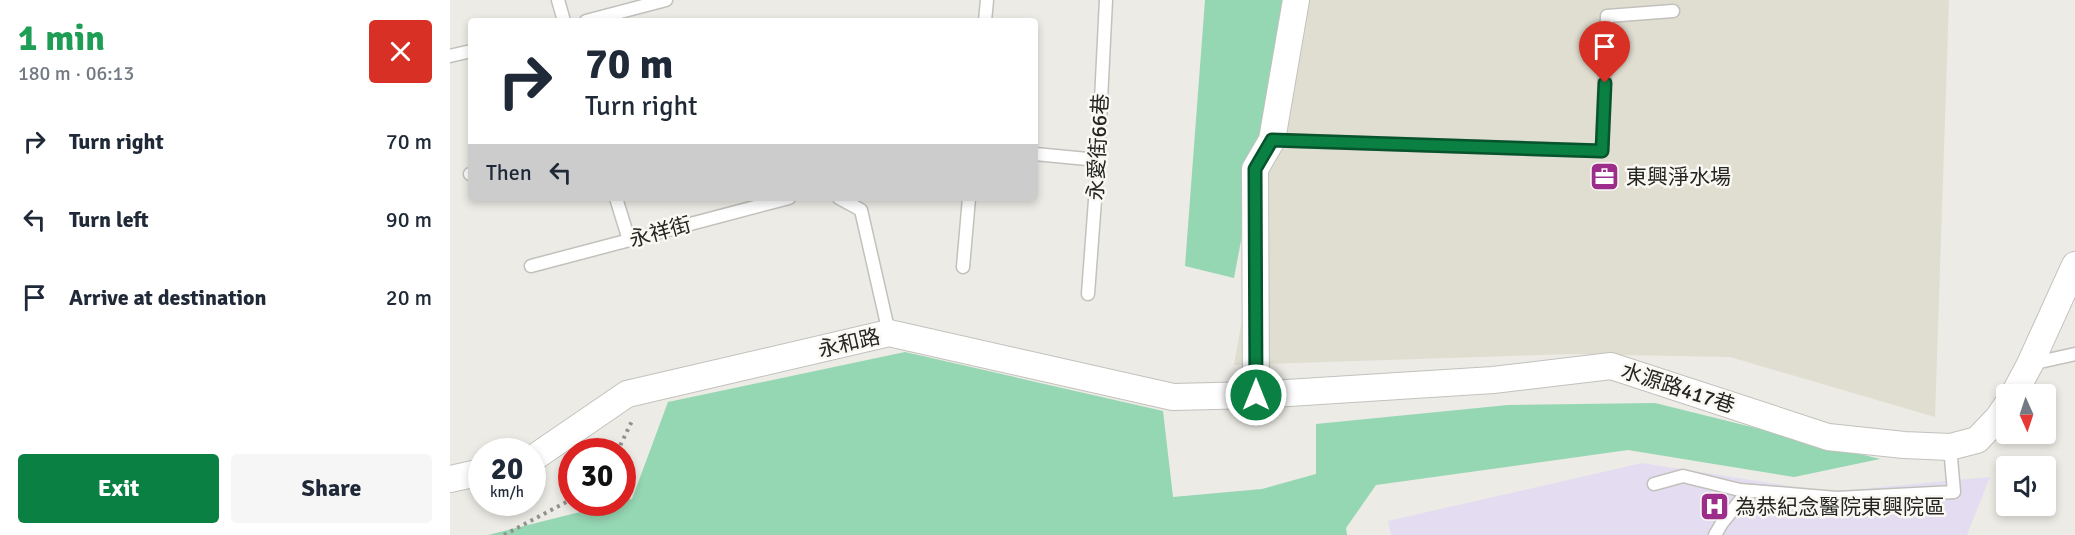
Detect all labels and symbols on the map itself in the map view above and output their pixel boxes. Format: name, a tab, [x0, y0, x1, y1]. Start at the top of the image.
pin	[1579, 21, 1630, 83]
street label: 永愛街66巷	[1082, 93, 1114, 201]
office icon: 東興淨水場	[1589, 161, 1621, 193]
place label: 東興淨水場	[1626, 164, 1731, 190]
street label: 永祥街	[626, 211, 694, 253]
street label: 永和路	[815, 323, 883, 363]
street label: 水源路417巷	[1618, 357, 1738, 419]
position arrow	[1224, 363, 1288, 427]
north arrow	[1996, 384, 2056, 444]
speed limit sign: 30	[558, 438, 636, 516]
hospital icon: 為恭紀念醫院東興院區	[1698, 491, 1730, 523]
place label: 為恭紀念醫院東興院區	[1735, 494, 1945, 520]

